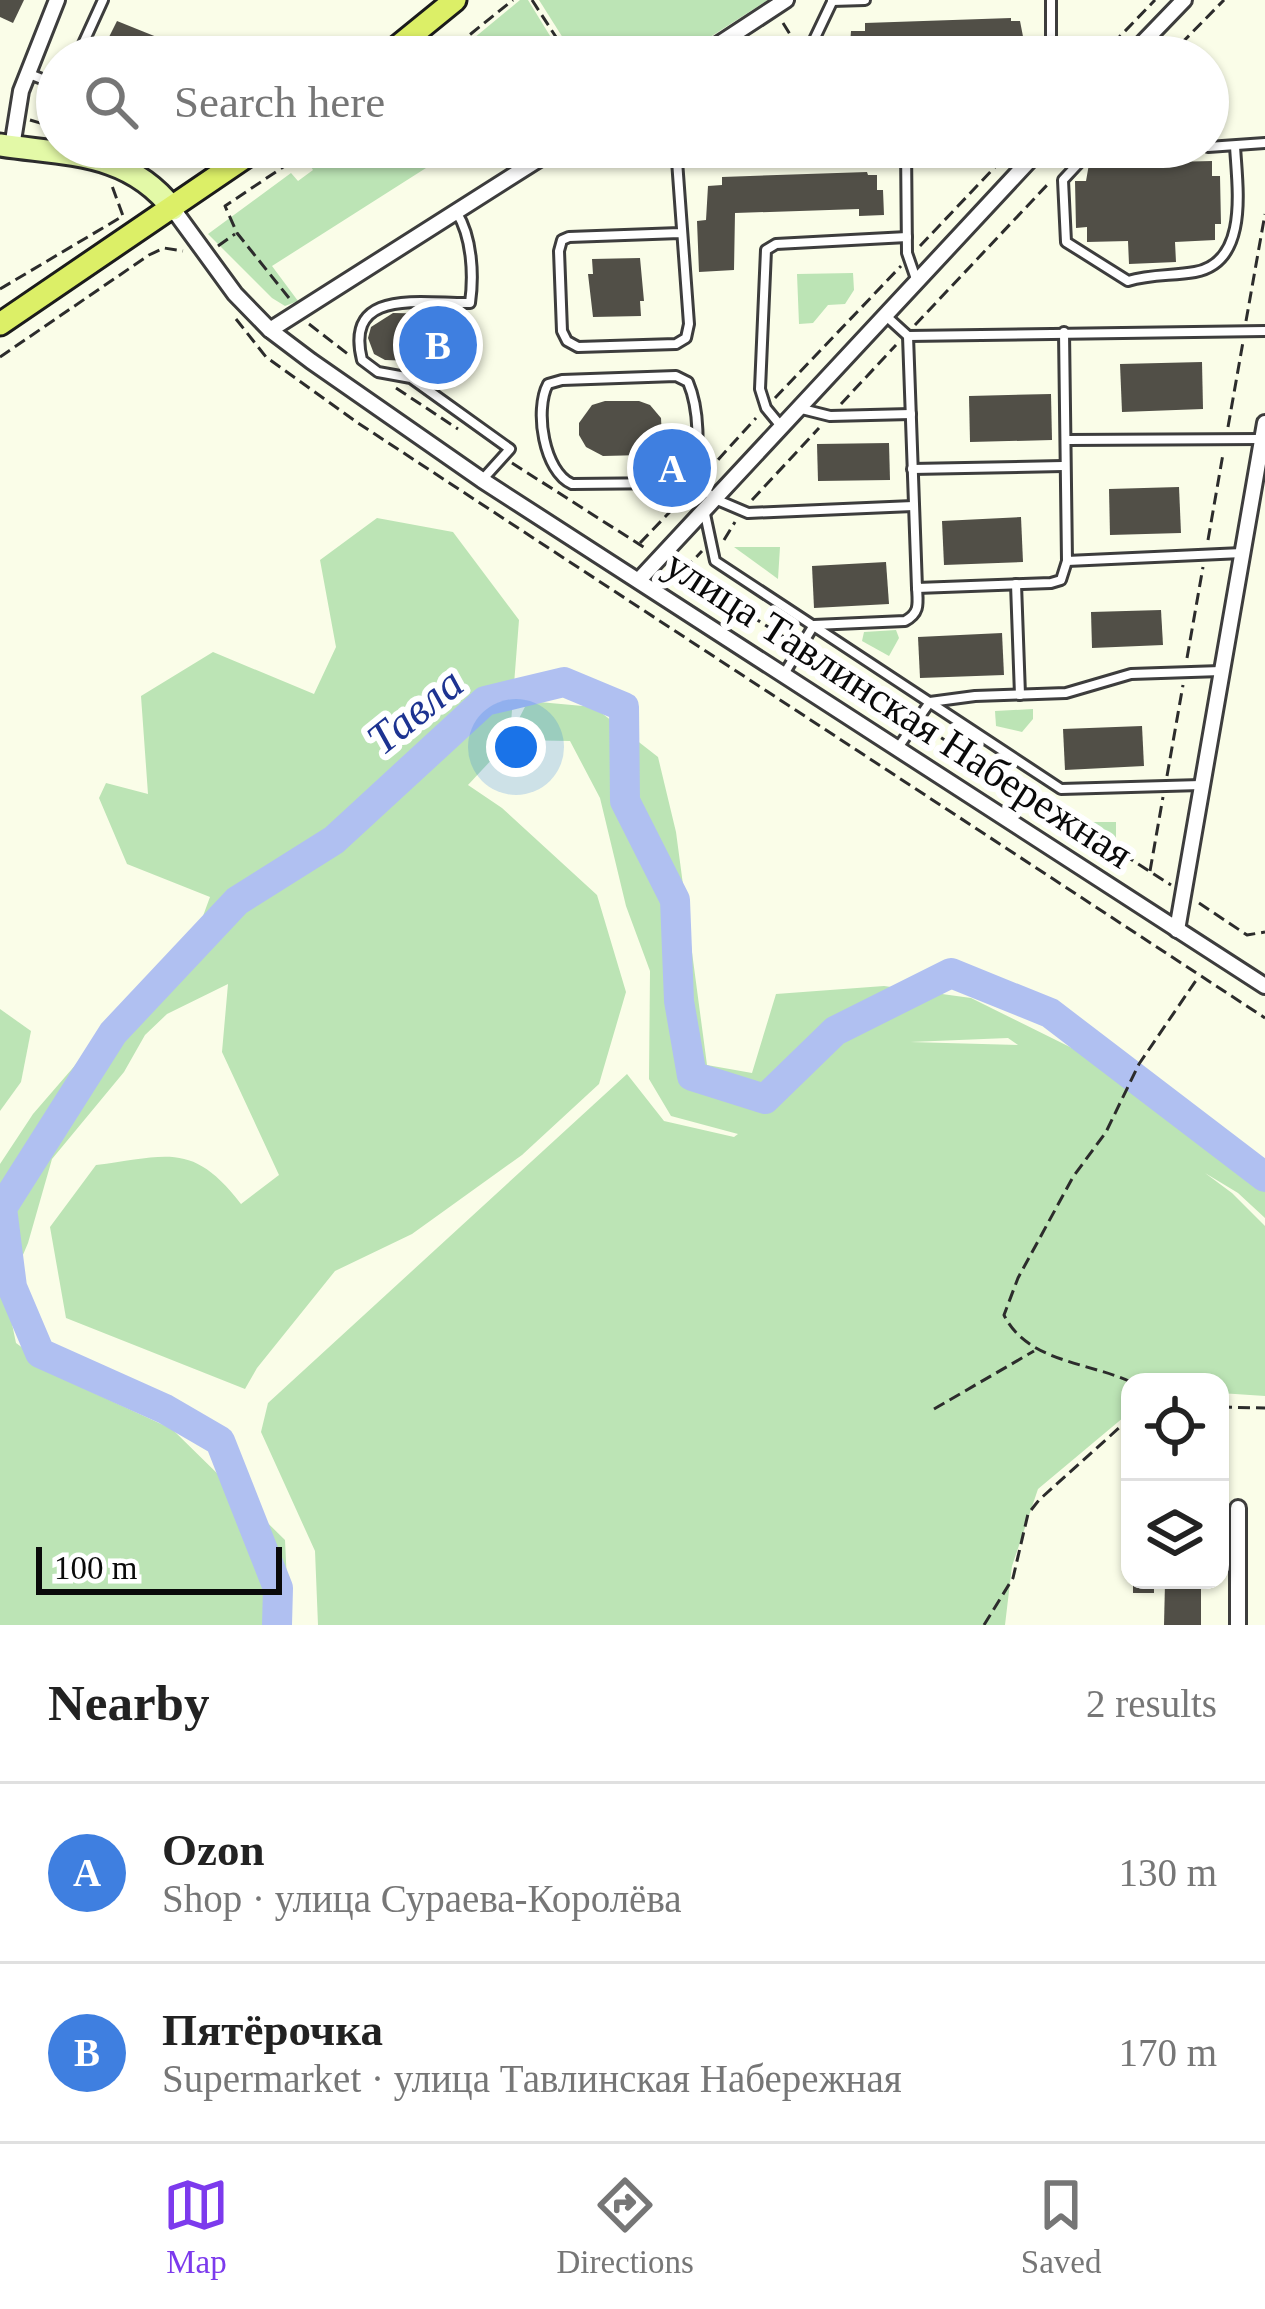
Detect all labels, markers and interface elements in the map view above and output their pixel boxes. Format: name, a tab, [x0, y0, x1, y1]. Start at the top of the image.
search box	[36, 36, 1229, 168]
icon: search	[78, 69, 144, 135]
text: Search here	[174, 77, 385, 127]
pin: B	[399, 300, 477, 390]
pin: A	[633, 423, 711, 513]
street label: улица Тавлинская Набережная	[657, 541, 1141, 877]
water label: Тавла	[357, 658, 473, 764]
your location	[486, 717, 546, 777]
map controls	[1121, 1373, 1229, 1589]
button: locate	[1121, 1373, 1229, 1481]
button: layers	[1121, 1481, 1229, 1589]
scale bar	[36, 1541, 282, 1594]
text: 100 m	[54, 1550, 137, 1586]
text: Nearby	[48, 1675, 209, 1731]
text: 2 results	[1086, 1682, 1217, 1725]
text: Ozon	[162, 1825, 265, 1875]
text: A	[73, 1851, 101, 1894]
text: 130 m	[1118, 1851, 1217, 1894]
text: Shop · улица Сураева-Королёва	[162, 1877, 682, 1920]
text: Пятёрочка	[162, 2005, 383, 2055]
text: B	[74, 2031, 100, 2074]
text: 170 m	[1118, 2031, 1217, 2074]
text: Supermarket · улица Тавлинская Набережная	[162, 2057, 902, 2100]
tab: Map	[163, 2172, 229, 2281]
tab: Directions	[556, 2172, 694, 2281]
tab: Saved	[1021, 2172, 1102, 2281]

